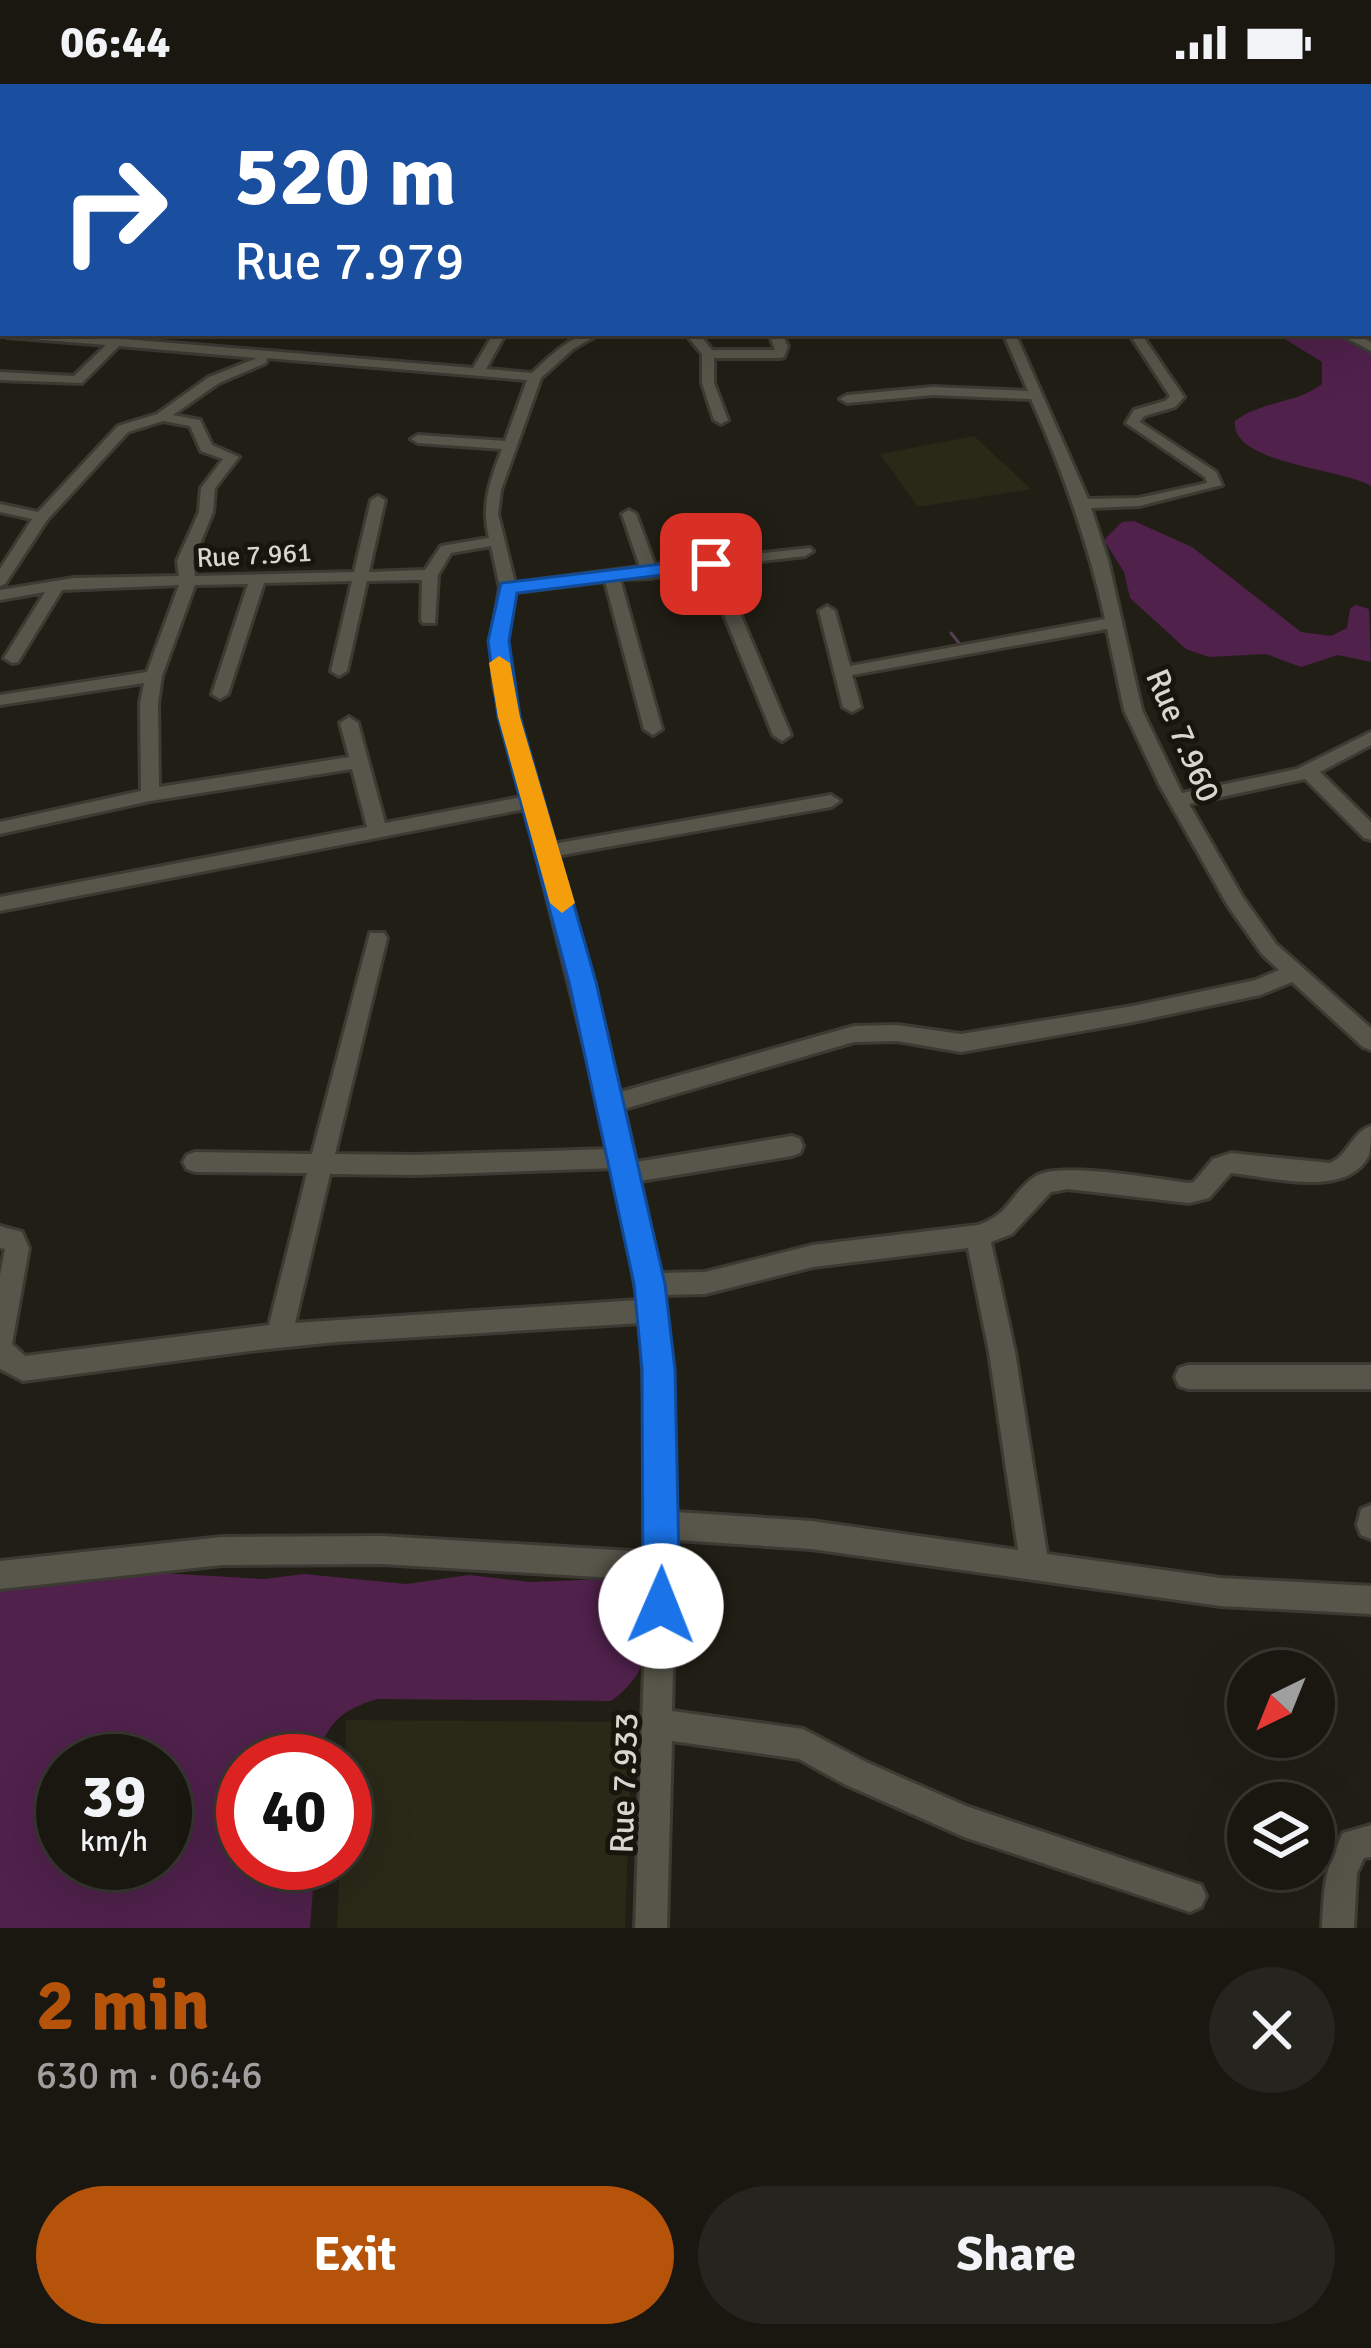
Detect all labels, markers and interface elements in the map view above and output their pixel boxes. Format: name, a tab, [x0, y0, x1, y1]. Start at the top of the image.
text: 06:44	[60, 15, 170, 70]
text: 520 m	[234, 125, 456, 229]
icon: right	[36, 132, 192, 288]
text: Rue 7.979	[234, 228, 464, 295]
pin	[660, 513, 762, 615]
icon: arrive	[678, 531, 744, 597]
street label: Rue 7.961	[196, 536, 312, 575]
street label: Rue 7.960	[1136, 663, 1229, 808]
position arrow	[598, 1543, 724, 1669]
north arrow	[1227, 1650, 1335, 1758]
map controls	[1227, 1650, 1335, 1890]
street label: Rue 7.933	[602, 1712, 647, 1854]
speed limit sign: 40	[216, 1734, 372, 1890]
text: 39	[82, 1760, 146, 1834]
button: layers	[1227, 1782, 1335, 1890]
text: km/h	[80, 1823, 148, 1860]
text: 2 min	[36, 1961, 210, 2050]
button: close	[1209, 1967, 1335, 2093]
text: 630 m · 06:46	[36, 2051, 263, 2099]
button: Exit	[36, 2186, 674, 2324]
button: Share	[698, 2186, 1335, 2324]

